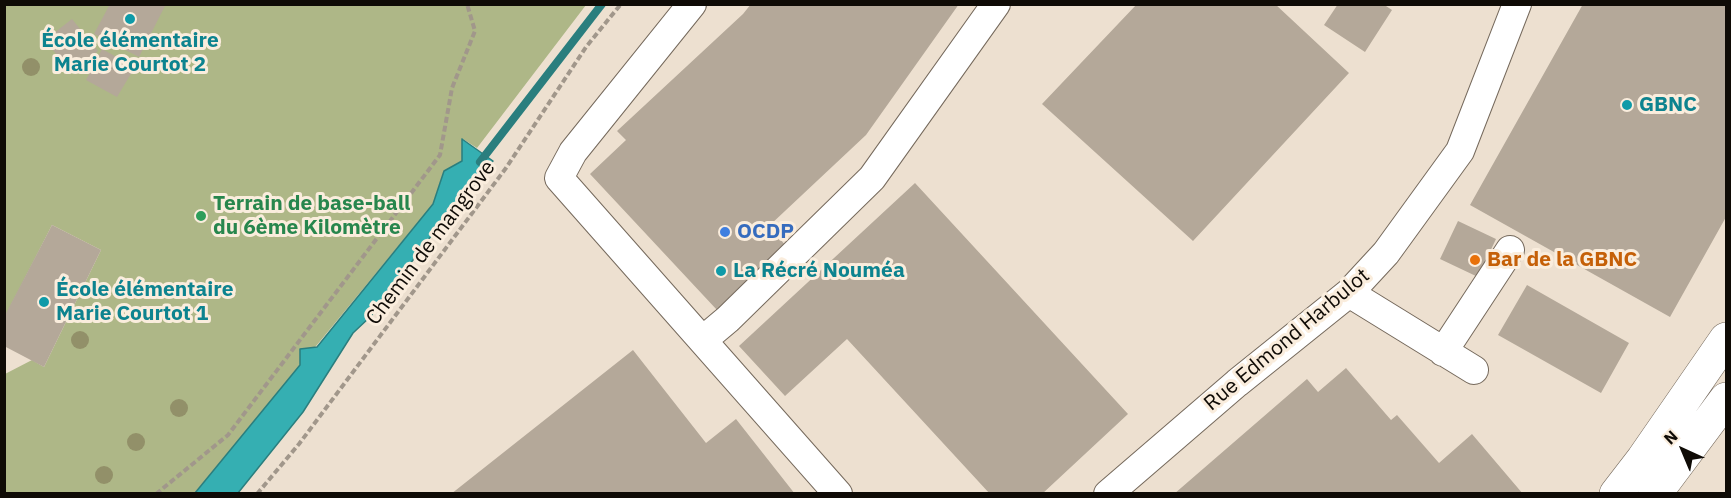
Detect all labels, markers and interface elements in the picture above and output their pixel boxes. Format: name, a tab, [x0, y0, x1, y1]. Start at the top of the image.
marker: École élémentaire Marie Courtot 2	[123, 12, 137, 26]
place label: École élémentaire Marie Courtot 2	[41, 28, 219, 78]
place label: GBNC	[1639, 92, 1697, 118]
marker: GBNC	[1620, 98, 1634, 112]
street label: Chemin de mangrove	[361, 156, 501, 330]
place label: Terrain de base-ball du 6ème Kilomètre	[213, 191, 410, 241]
marker: Terrain de base-ball du 6ème Kilomètre	[194, 209, 208, 223]
place label: OCDP	[737, 219, 794, 245]
marker: OCDP	[718, 225, 732, 239]
place label: Bar de la GBNC	[1487, 247, 1637, 273]
marker: Bar de la GBNC	[1468, 253, 1482, 267]
place label: La Récré Nouméa	[733, 258, 905, 284]
marker: La Récré Nouméa	[714, 264, 728, 278]
street label: Rue Edmond Harbulot	[1199, 264, 1375, 416]
place label: École élémentaire Marie Courtot 1	[56, 277, 233, 327]
marker: École élémentaire Marie Courtot 1	[37, 295, 51, 309]
north arrow	[1653, 420, 1713, 480]
text: N	[1659, 426, 1682, 448]

